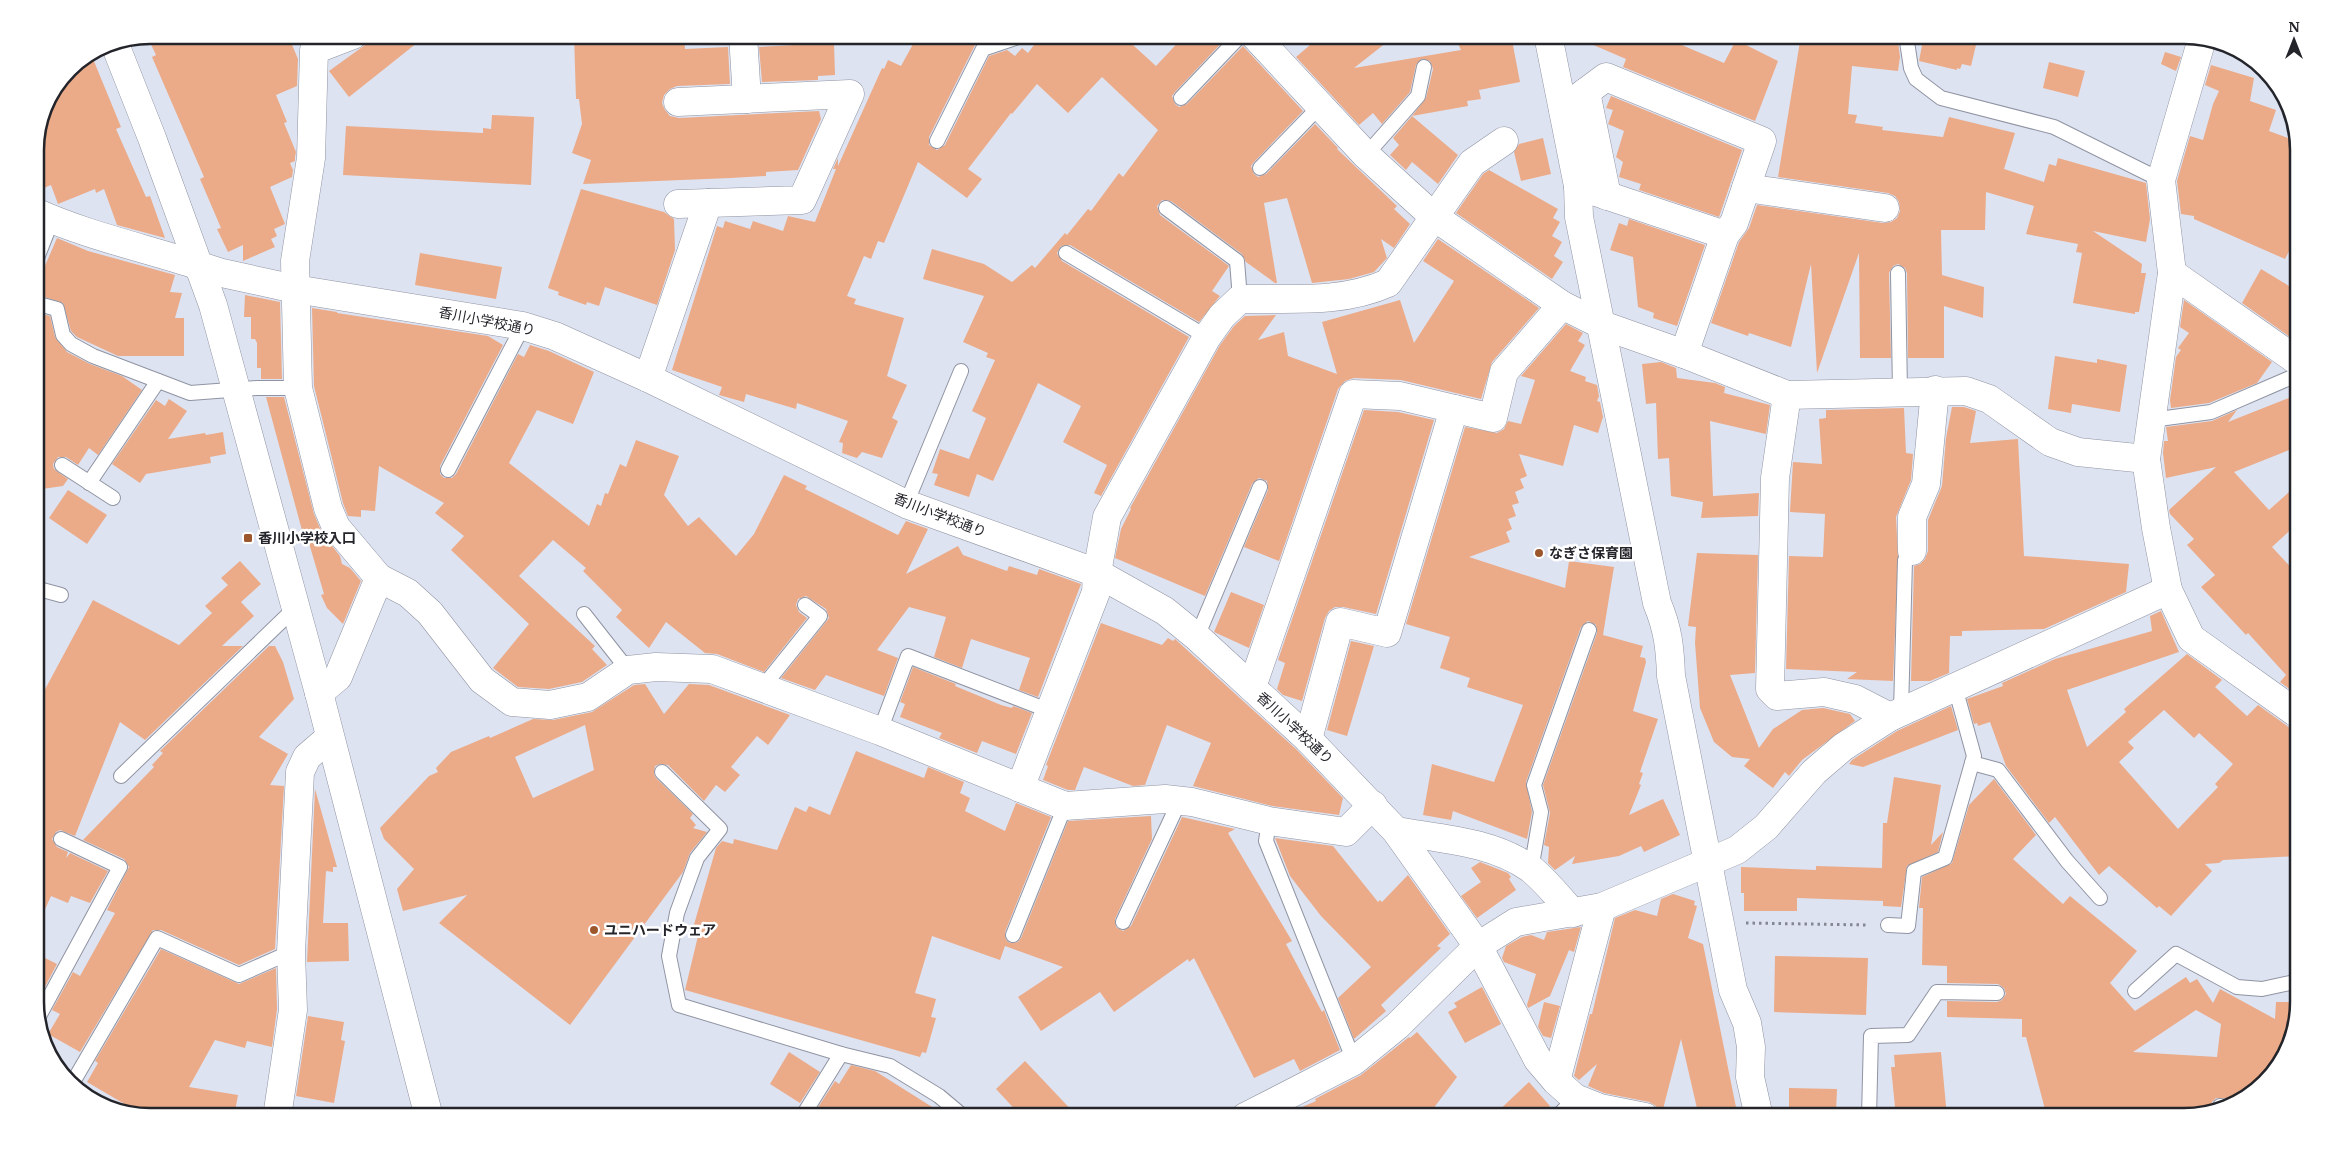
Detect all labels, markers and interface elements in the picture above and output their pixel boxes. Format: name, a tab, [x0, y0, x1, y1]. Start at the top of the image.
north arrow	[2269, 15, 2319, 65]
text: N	[2288, 18, 2300, 36]
street label: 香川小学校通り	[437, 303, 537, 339]
street label: 香川小学校通り	[891, 489, 989, 541]
place label: 香川小学校入口	[258, 529, 356, 547]
marker: 香川小学校入口	[242, 532, 254, 544]
place label: なぎさ保育園	[1549, 544, 1633, 562]
marker: なぎさ保育園	[1533, 547, 1545, 559]
street label: 香川小学校通り	[1253, 688, 1337, 768]
place label: ユニハードウェア	[604, 921, 716, 939]
marker: ユニハードウェア	[588, 924, 600, 936]

